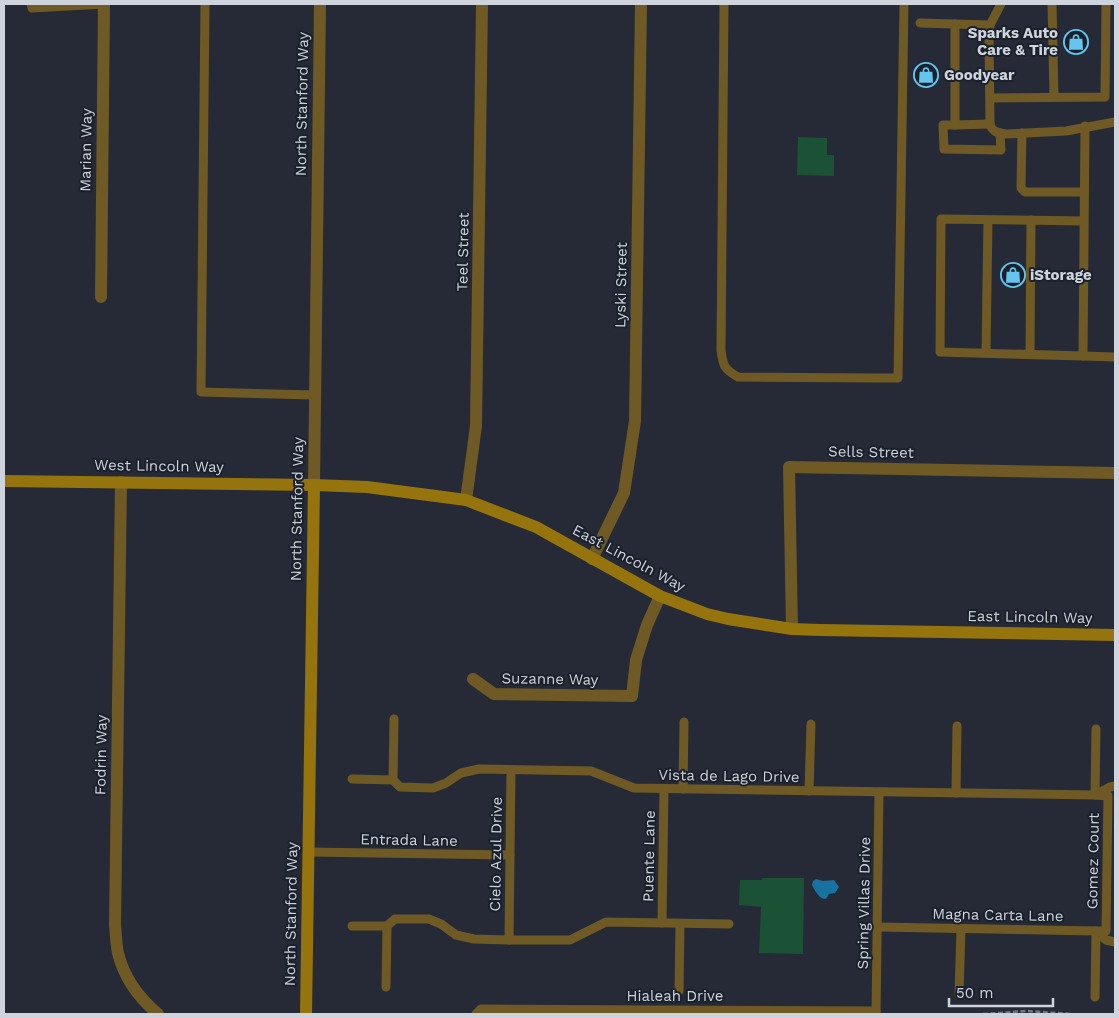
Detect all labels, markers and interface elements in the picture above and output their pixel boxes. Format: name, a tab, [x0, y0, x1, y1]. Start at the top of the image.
place label: Sparks Auto Care & Tire	[968, 24, 1058, 59]
shop icon: Sparks Auto Care & Tire	[1063, 29, 1089, 55]
street label: North Stanford Way	[292, 32, 312, 176]
shop icon: Goodyear	[913, 62, 939, 88]
place label: Goodyear	[944, 66, 1015, 84]
street label: Marian Way	[76, 108, 96, 192]
street label: Teel Street	[453, 212, 473, 292]
street label: Lyski Street	[611, 241, 631, 328]
shop icon: iStorage	[1000, 262, 1026, 288]
place label: iStorage	[1030, 266, 1092, 284]
street label: North Stanford Way	[287, 437, 307, 581]
street label: Sells Street	[828, 442, 915, 462]
street label: West Lincoln Way	[94, 456, 224, 476]
street label: East Lincoln Way	[569, 521, 689, 595]
street label: East Lincoln Way	[967, 607, 1093, 627]
street label: Suzanne Way	[501, 669, 599, 689]
street label: Fodrin Way	[91, 714, 111, 795]
street label: Vista de Lago Drive	[658, 766, 800, 786]
street label: Cielo Azul Drive	[486, 797, 506, 911]
street label: Puente Lane	[639, 810, 659, 902]
street label: Gomez Court	[1083, 812, 1103, 909]
street label: Entrada Lane	[360, 830, 458, 850]
street label: Spring Villas Drive	[854, 837, 874, 969]
street label: North Stanford Way	[281, 842, 301, 986]
street label: Magna Carta Lane	[932, 905, 1064, 925]
scale bar	[949, 976, 1053, 1008]
text: 50 m	[956, 984, 993, 1002]
street label: Hialeah Drive	[627, 987, 723, 1005]

